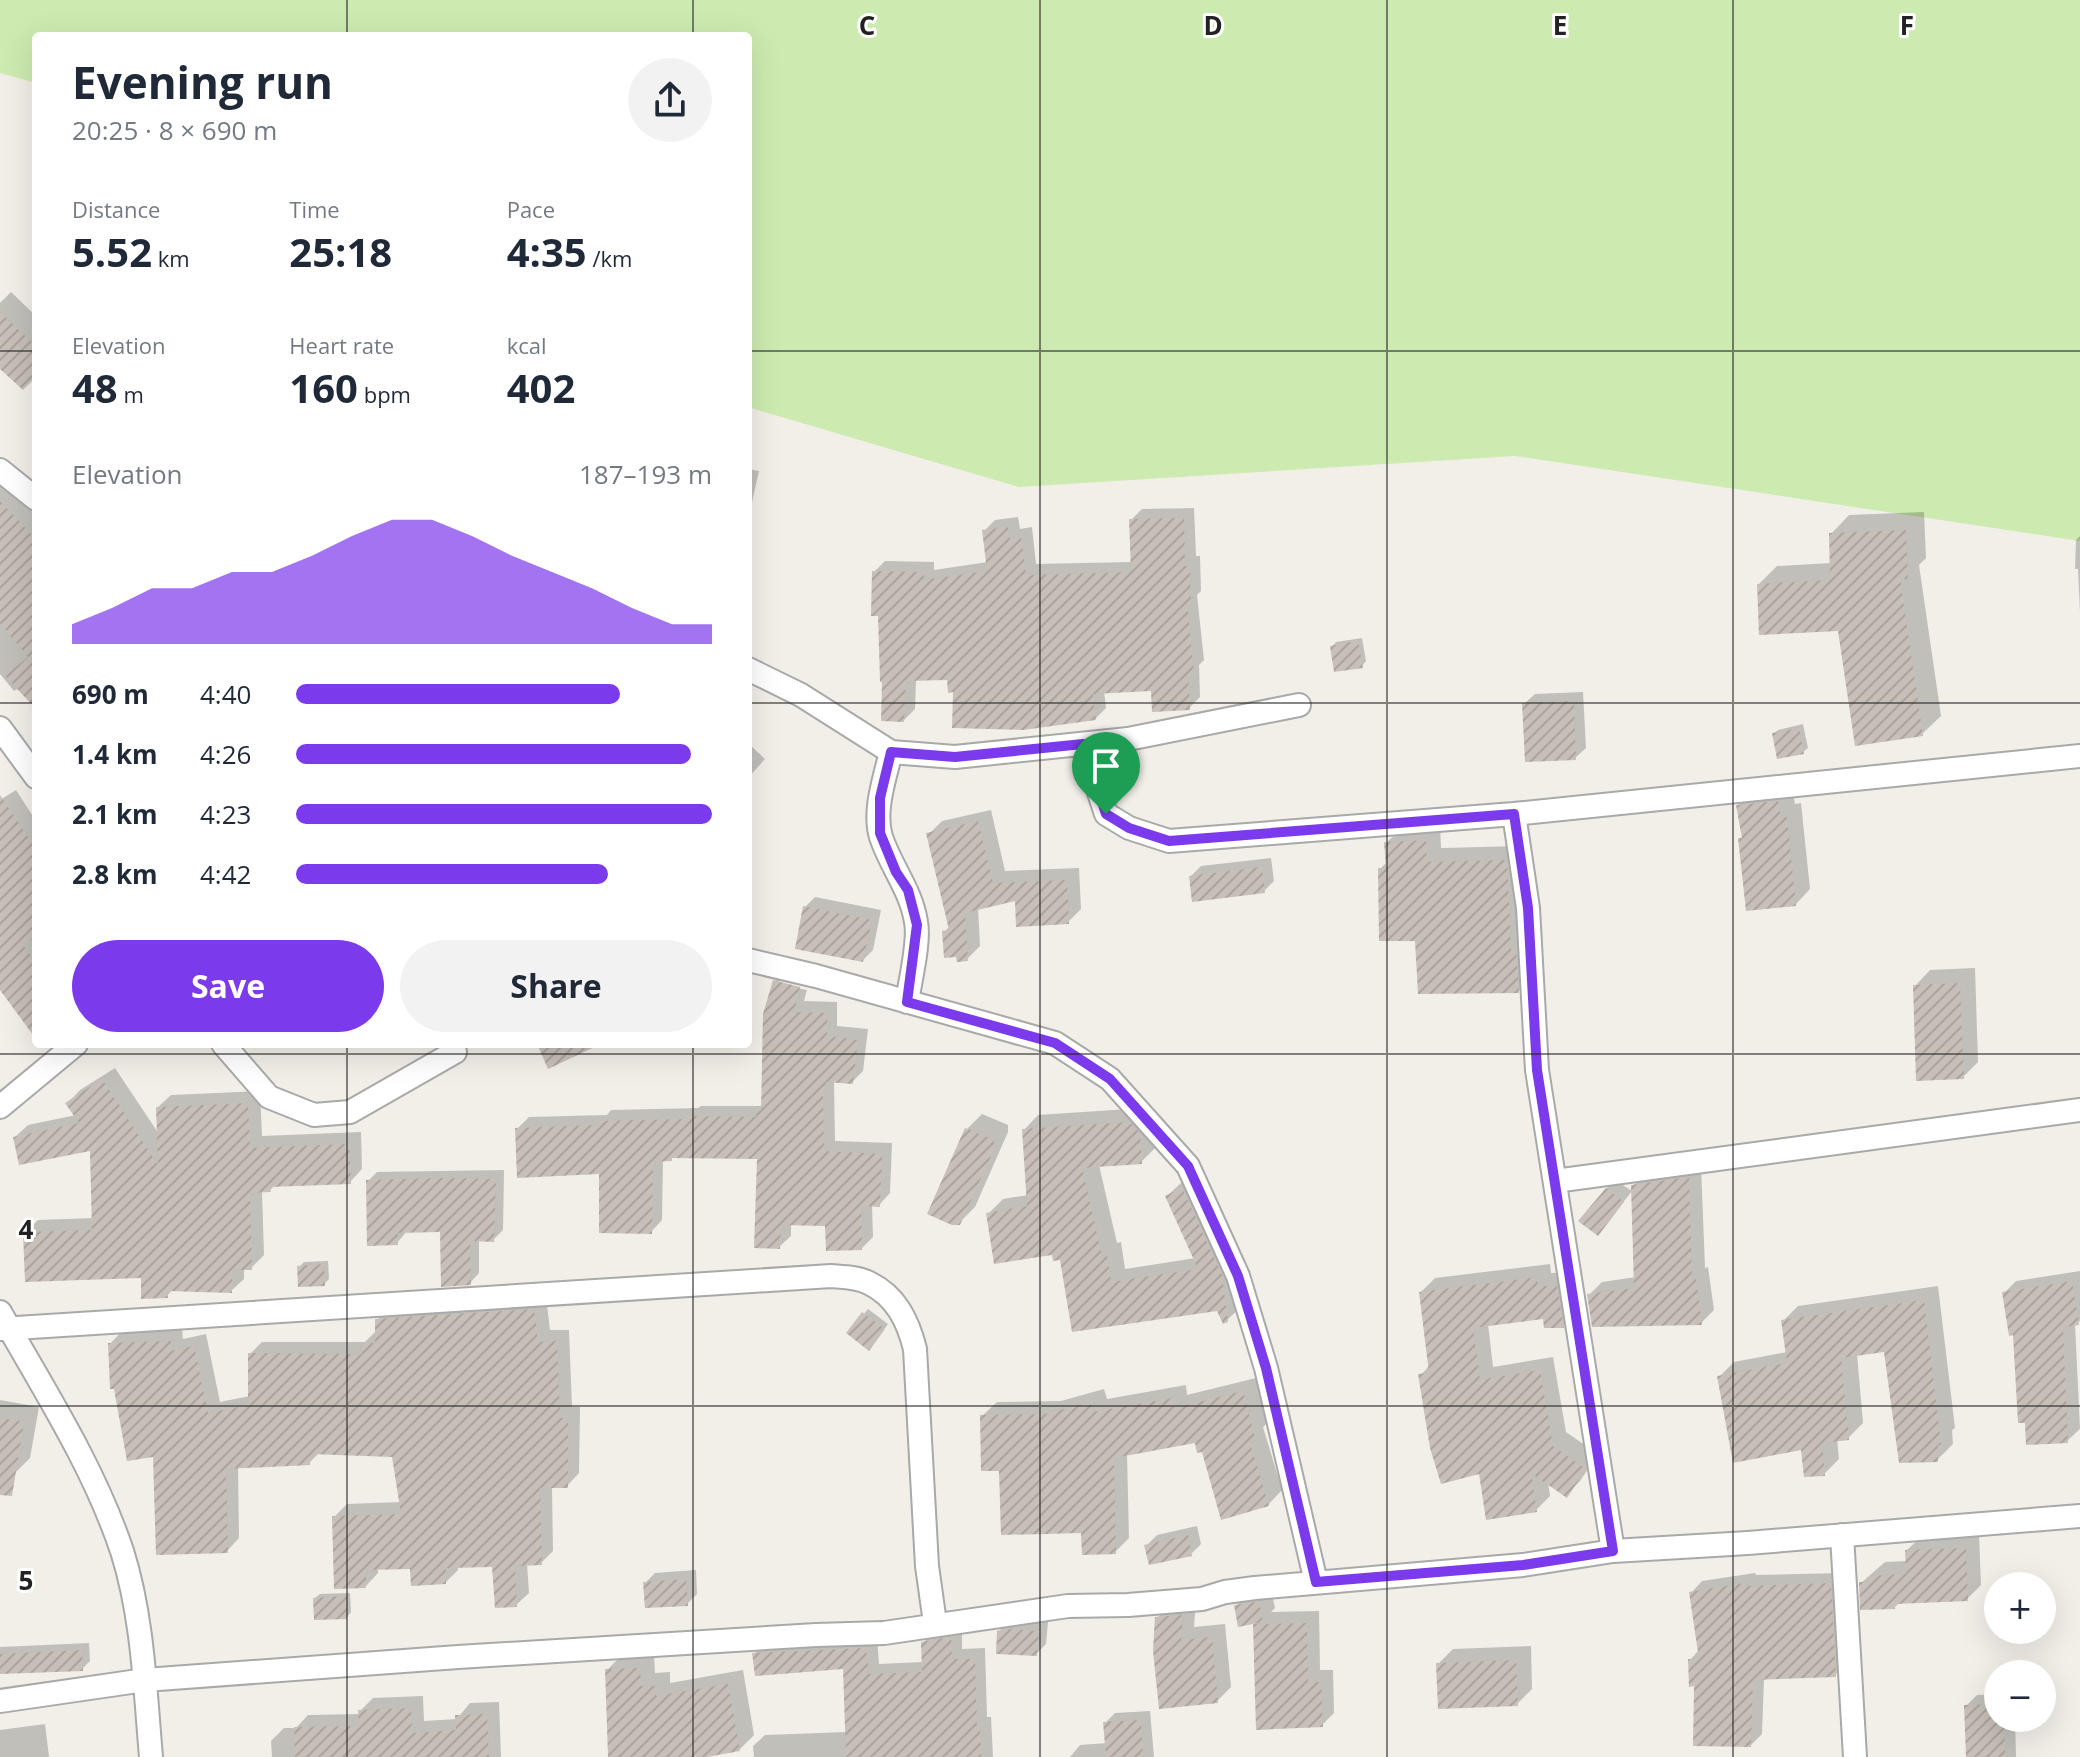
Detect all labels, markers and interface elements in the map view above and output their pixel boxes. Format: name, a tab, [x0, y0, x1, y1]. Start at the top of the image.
text: C	[859, 7, 875, 43]
text: D	[1203, 7, 1223, 43]
text: E	[1553, 7, 1567, 43]
text: F	[1900, 7, 1914, 43]
text: Evening run	[72, 52, 333, 112]
button: share	[628, 58, 712, 142]
text: 20:25 · 8 × 690 m	[72, 112, 277, 148]
text: Distance	[72, 194, 160, 224]
text: Time	[289, 194, 340, 224]
text: Pace	[507, 194, 555, 224]
text: 5.52	[72, 224, 152, 279]
text: 25:18	[289, 224, 392, 279]
text: 4:35	[507, 224, 587, 279]
text: km	[152, 243, 190, 273]
text: /km	[587, 243, 632, 273]
text: Elevation	[72, 330, 165, 360]
text: Heart rate	[289, 330, 394, 360]
text: kcal	[507, 330, 547, 360]
text: 48	[72, 360, 118, 415]
text: 160	[289, 360, 358, 415]
text: 402	[507, 360, 575, 415]
text: m	[118, 379, 144, 409]
text: bpm	[358, 379, 411, 409]
text: Elevation	[72, 456, 182, 492]
text: 187–193 m	[579, 456, 712, 492]
text: 690 m	[72, 676, 149, 712]
text: 4:40	[200, 676, 251, 712]
pin	[1072, 732, 1140, 814]
text: 1.4 km	[72, 736, 158, 772]
text: 4:26	[200, 736, 251, 772]
icon: arrive	[1084, 744, 1128, 788]
text: 2.1 km	[72, 796, 158, 832]
text: 4:23	[200, 796, 251, 832]
text: 2.8 km	[72, 856, 158, 892]
text: 4:42	[200, 856, 251, 892]
button: Save	[72, 940, 384, 1032]
button: Share	[400, 940, 712, 1032]
text: 4	[19, 1211, 34, 1247]
text: 5	[19, 1562, 33, 1598]
map controls	[1984, 1572, 2056, 1732]
button: +	[1984, 1572, 2056, 1644]
button: −	[1984, 1660, 2056, 1732]

